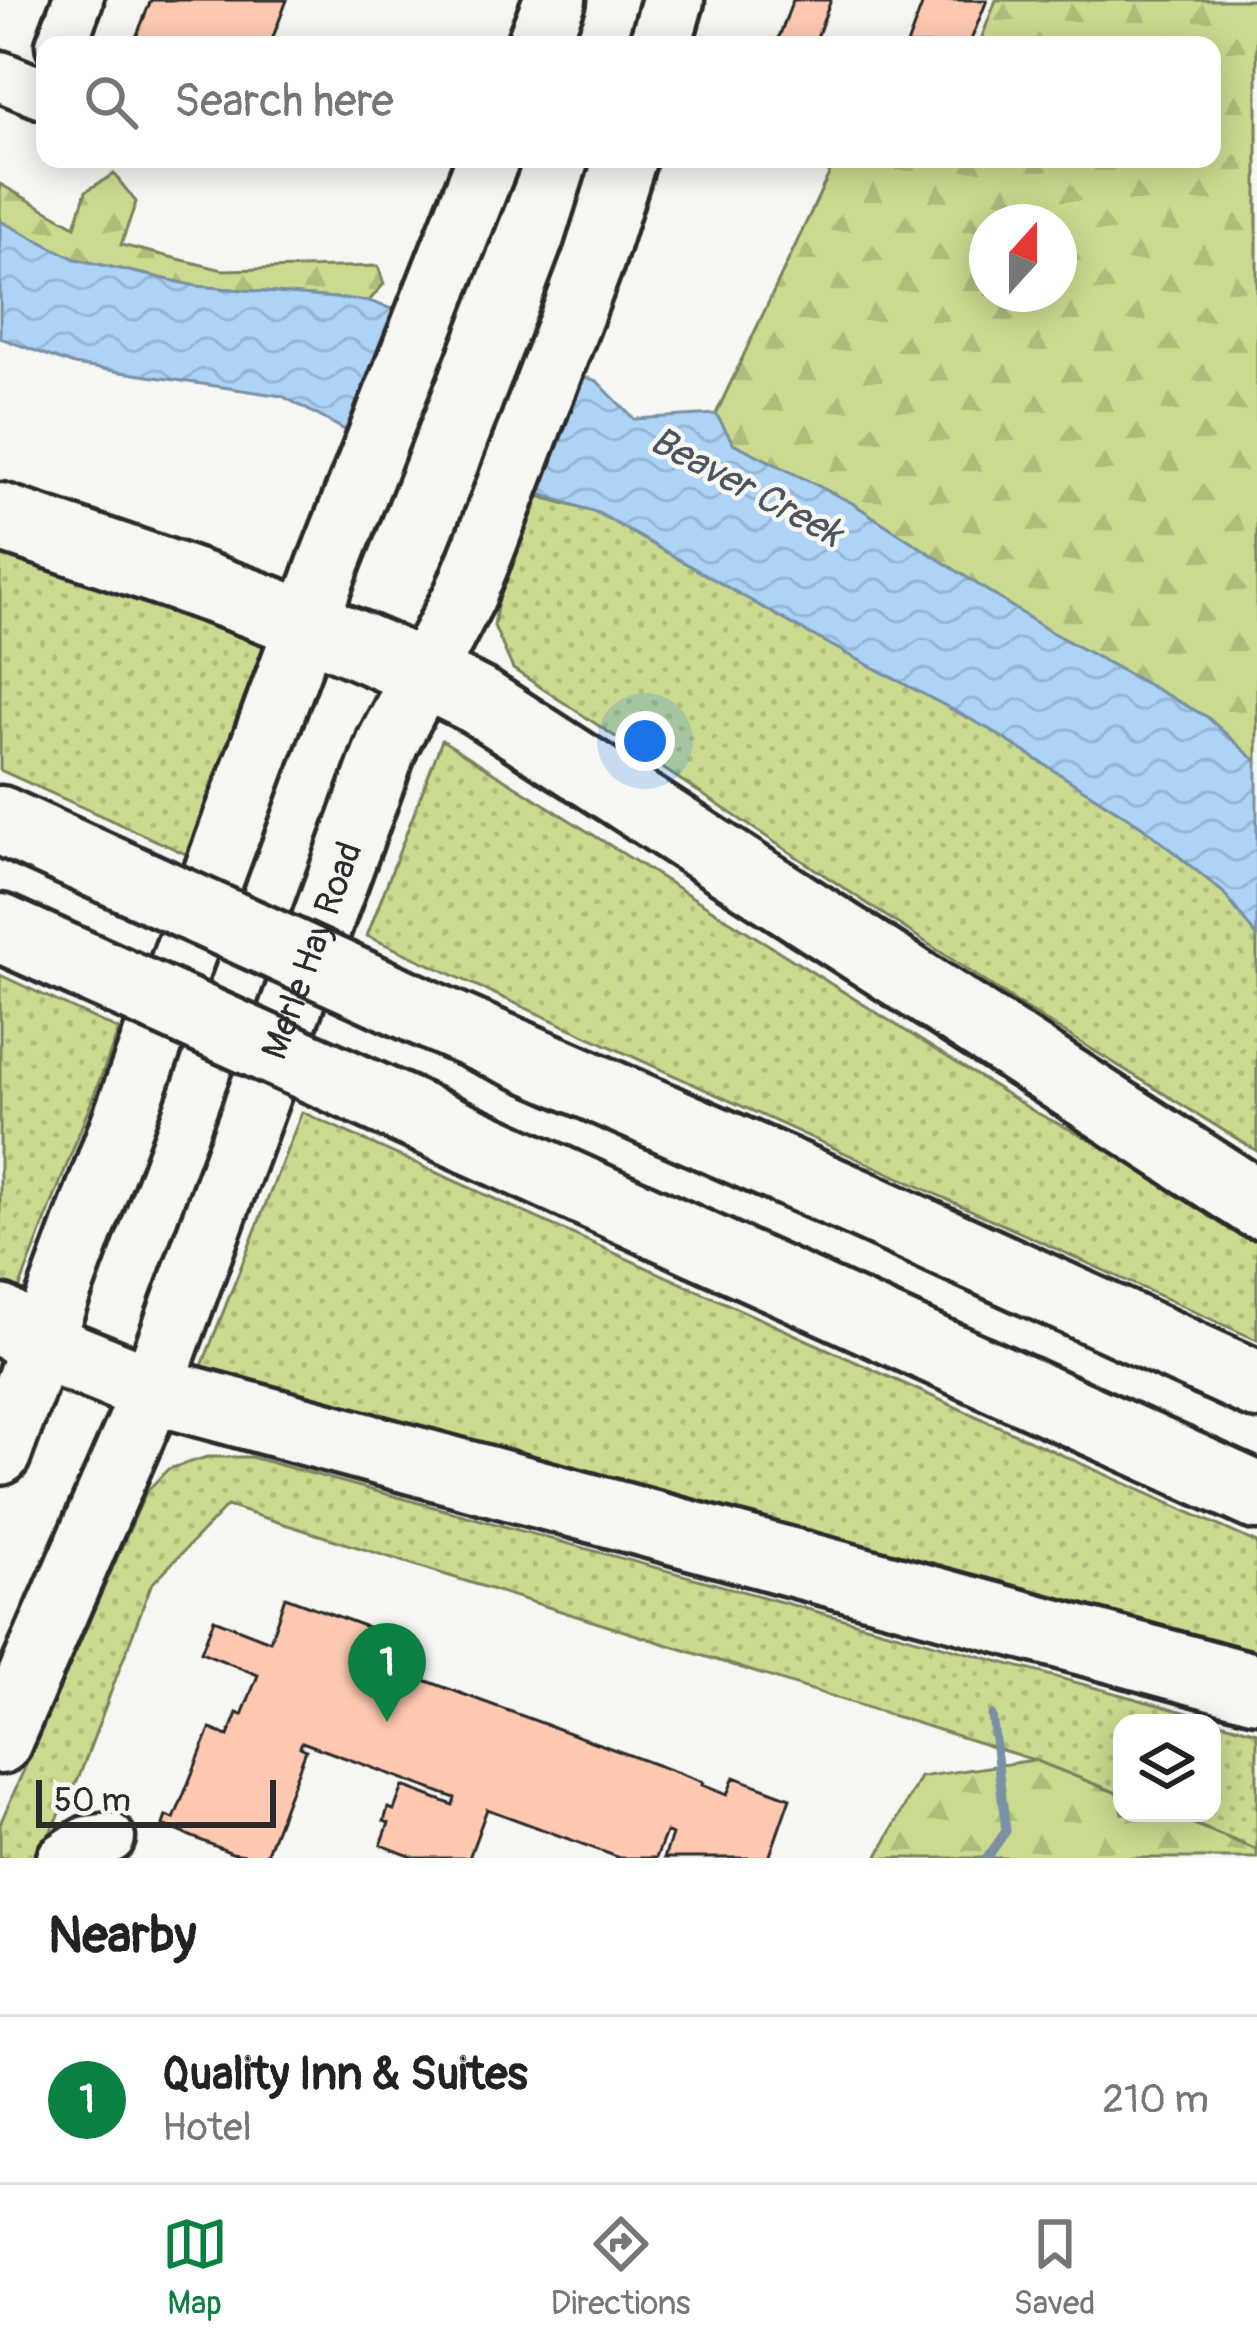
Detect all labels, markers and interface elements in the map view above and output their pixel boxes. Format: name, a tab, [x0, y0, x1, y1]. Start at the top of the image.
search box	[36, 36, 1221, 168]
icon: search	[78, 69, 144, 135]
text: Search here	[174, 74, 394, 130]
north arrow	[969, 204, 1077, 312]
water label: Beaver Creek	[642, 416, 854, 560]
your location	[615, 711, 675, 771]
street label: Merle Hay Road	[251, 836, 372, 1065]
pin: 1	[348, 1623, 426, 1722]
map controls	[1113, 1714, 1221, 1822]
button: layers	[1113, 1714, 1221, 1822]
scale bar	[36, 1774, 276, 1827]
text: 50 m	[54, 1780, 131, 1821]
text: Nearby	[48, 1904, 196, 1968]
text: Quality Inn & Suites	[162, 2047, 528, 2103]
text: 1	[79, 2075, 95, 2124]
text: 210 m	[1102, 2075, 1209, 2124]
text: Hotel	[162, 2103, 252, 2152]
tab: Map	[162, 2211, 228, 2324]
tab: Directions	[551, 2211, 691, 2324]
tab: Saved	[1014, 2211, 1095, 2324]

